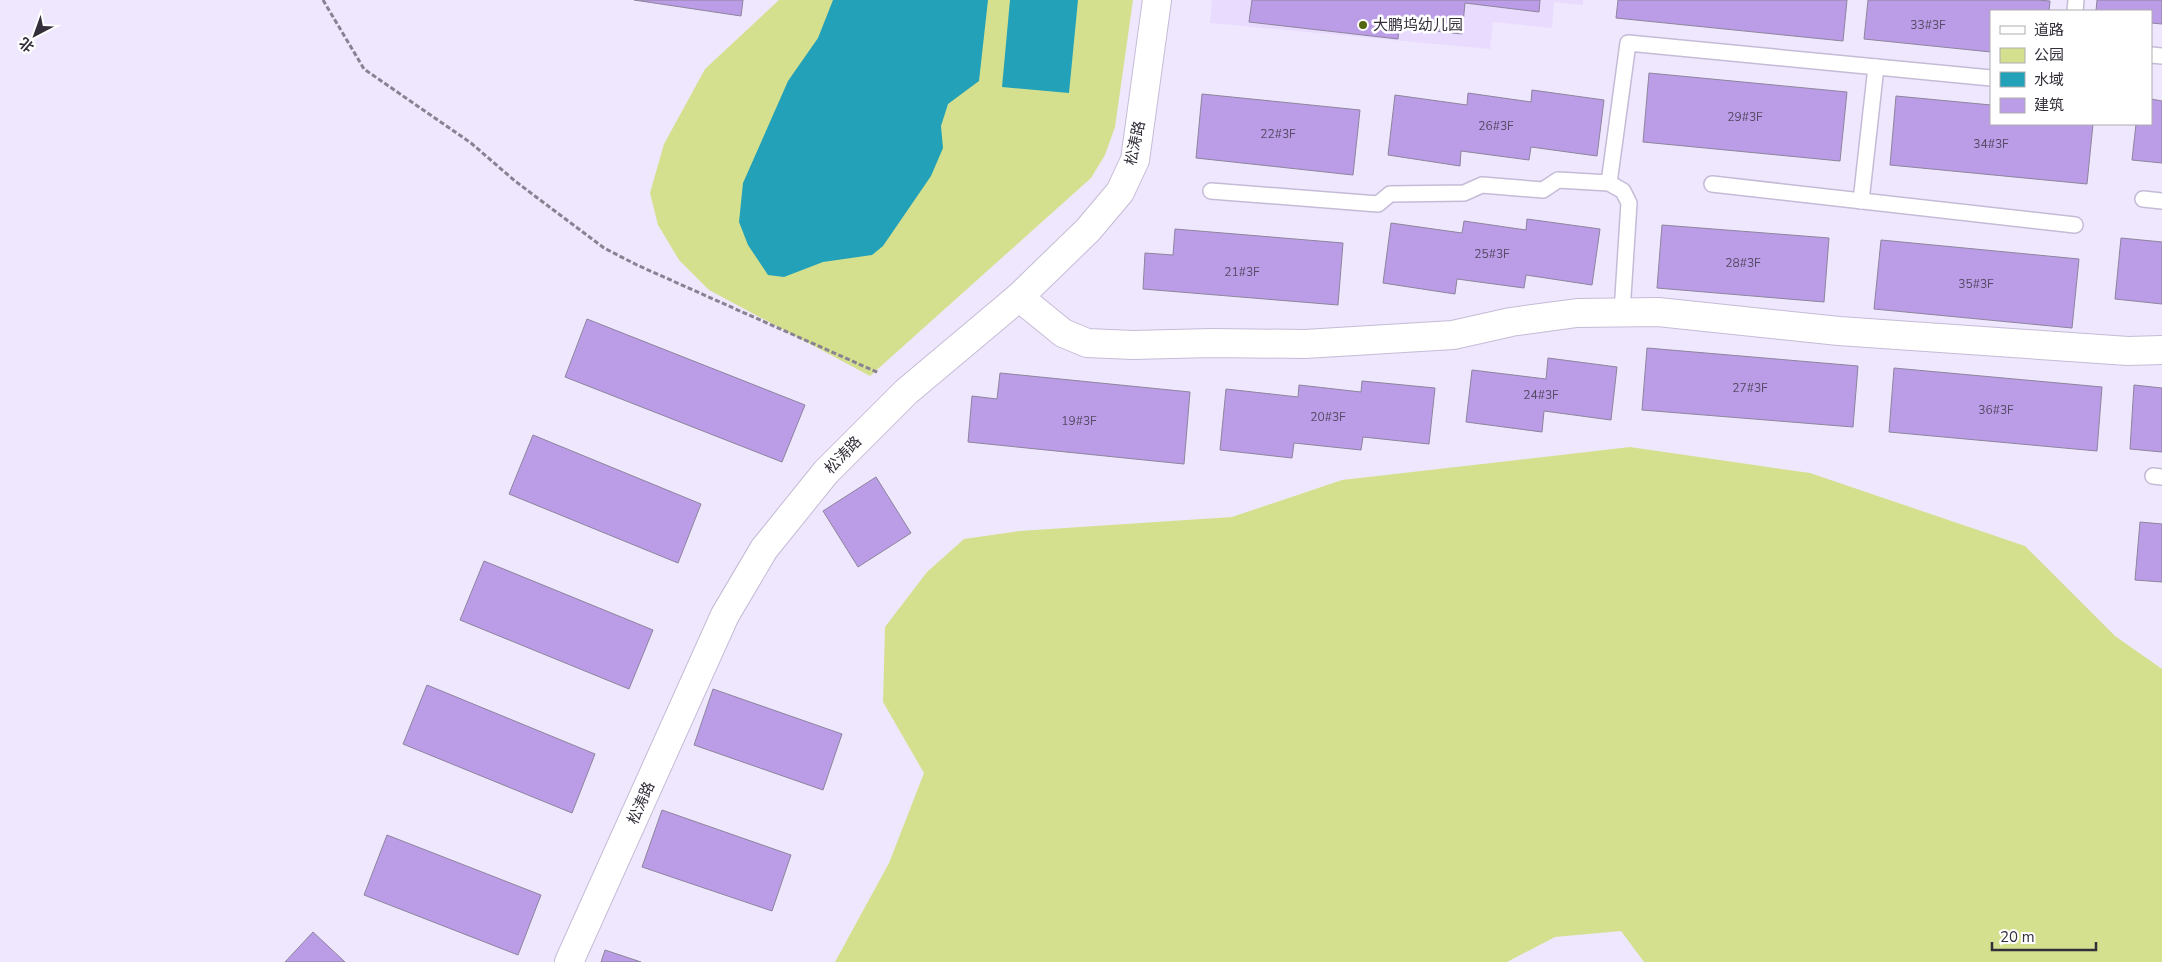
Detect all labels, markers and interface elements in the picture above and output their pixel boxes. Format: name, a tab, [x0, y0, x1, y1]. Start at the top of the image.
north arrow	[10, 10, 60, 60]
legend	[1990, 10, 2152, 125]
place label: 大鹏坞幼儿园	[1373, 15, 1463, 35]
house number: 33#3F	[1910, 17, 1946, 33]
marker: 大鹏坞幼儿园	[1357, 19, 1369, 31]
text: 道路	[2034, 20, 2064, 40]
text: 北	[15, 33, 38, 56]
text: 公园	[2034, 45, 2064, 65]
text: 水域	[2034, 70, 2064, 90]
text: 建筑	[2034, 95, 2064, 115]
house number: 29#3F	[1727, 109, 1763, 125]
house number: 26#3F	[1478, 118, 1514, 134]
street label: 松涛路	[1121, 119, 1149, 167]
house number: 22#3F	[1260, 126, 1296, 142]
house number: 34#3F	[1973, 136, 2009, 152]
house number: 25#3F	[1474, 246, 1510, 262]
house number: 28#3F	[1725, 255, 1761, 271]
house number: 21#3F	[1224, 264, 1260, 280]
house number: 35#3F	[1958, 276, 1994, 292]
house number: 27#3F	[1732, 380, 1768, 396]
house number: 24#3F	[1523, 387, 1559, 403]
house number: 36#3F	[1978, 402, 2014, 418]
house number: 20#3F	[1310, 409, 1346, 425]
house number: 19#3F	[1061, 413, 1097, 429]
street label: 松涛路	[820, 432, 866, 478]
street label: 松涛路	[623, 778, 659, 828]
scale bar	[1992, 920, 2096, 952]
text: 20 m	[2000, 927, 2035, 947]

